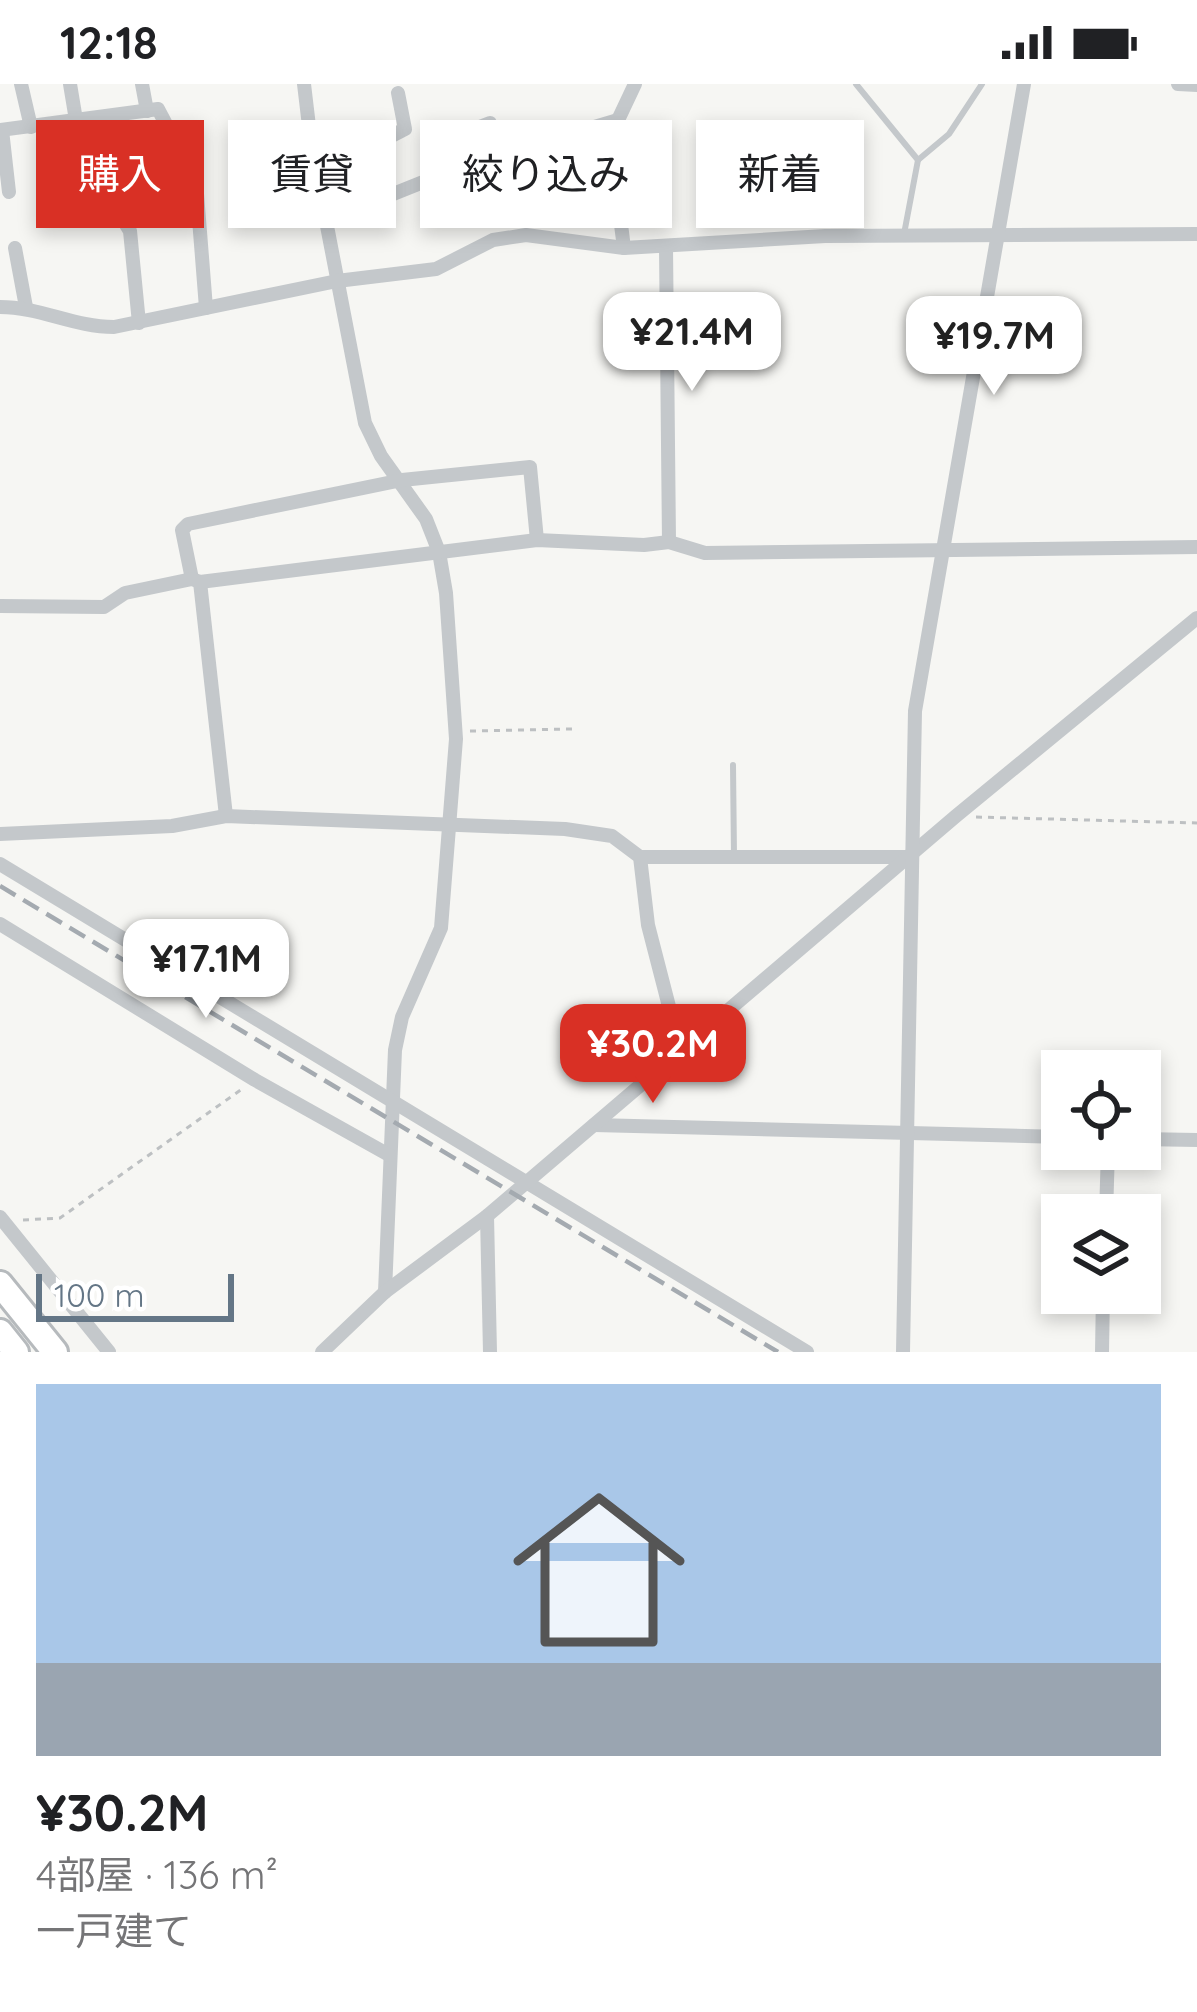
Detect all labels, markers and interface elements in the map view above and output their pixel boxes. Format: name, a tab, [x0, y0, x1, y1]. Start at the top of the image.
text: 12:18	[60, 14, 158, 70]
chip: 購入	[36, 120, 204, 228]
chip: 賃貸	[228, 120, 396, 228]
chip: 絞り込み	[420, 120, 672, 228]
chip: 新着	[696, 120, 864, 228]
pin: ¥21.4M	[594, 292, 790, 394]
pin: ¥19.7M	[896, 296, 1092, 398]
text: ¥21.4M	[630, 306, 754, 355]
text: ¥19.7M	[933, 310, 1055, 359]
pin: ¥17.1M	[108, 919, 304, 1021]
text: ¥17.1M	[150, 933, 262, 982]
pin: ¥30.2M	[555, 1004, 751, 1106]
text: ¥30.2M	[587, 1018, 719, 1067]
map controls	[1041, 1050, 1161, 1314]
button: locate	[1041, 1050, 1161, 1170]
button: layers	[1041, 1194, 1161, 1314]
scale bar	[36, 1268, 234, 1321]
text: 100 m	[54, 1274, 145, 1315]
icon: home	[491, 1462, 707, 1678]
text: ¥30.2M	[36, 1780, 209, 1844]
text: 4部屋 · 136 m²	[36, 1850, 278, 1899]
text: 一戸建て	[36, 1906, 192, 1955]

